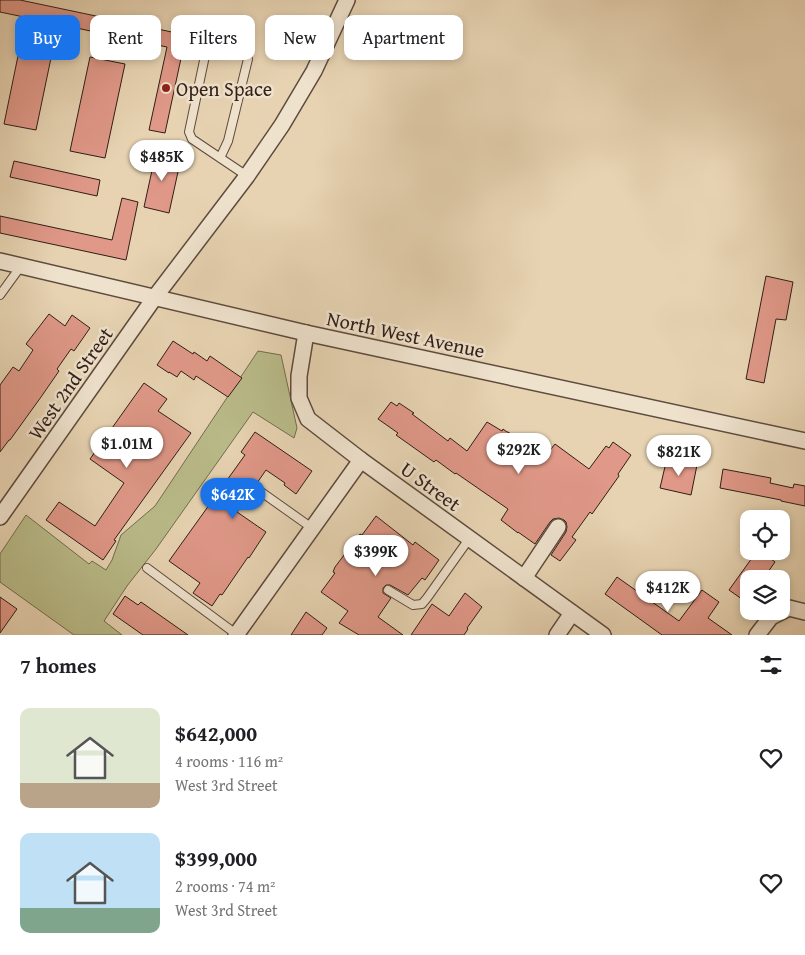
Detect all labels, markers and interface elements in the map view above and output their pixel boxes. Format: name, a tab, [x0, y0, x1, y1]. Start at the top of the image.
chip: Buy	[15, 15, 80, 60]
chip: Rent	[90, 15, 161, 60]
chip: Filters	[171, 15, 255, 60]
chip: New	[265, 15, 334, 60]
chip: Apartment	[344, 15, 463, 60]
place label: Open Space	[176, 74, 272, 103]
marker: Open Space	[160, 82, 172, 94]
pin: $485K	[127, 140, 197, 182]
text: $485K	[140, 144, 184, 168]
street label: North West Avenue	[324, 303, 488, 365]
street label: West 2nd Street	[20, 321, 120, 445]
pin: $1.01M	[86, 426, 168, 469]
text: $1.01M	[101, 431, 153, 455]
pin: $292K	[484, 432, 554, 475]
pin: $821K	[644, 434, 714, 477]
text: $292K	[497, 437, 541, 461]
text: $821K	[657, 439, 701, 463]
street label: U Street	[395, 454, 467, 518]
pin: $642K	[198, 478, 268, 520]
text: $642K	[211, 482, 255, 506]
map controls	[740, 510, 790, 620]
button: locate	[740, 510, 790, 560]
pin: $399K	[341, 534, 411, 577]
text: $399K	[354, 539, 398, 563]
pin: $412K	[633, 570, 703, 613]
button: layers	[740, 570, 790, 620]
text: $412K	[646, 575, 690, 599]
text: 7 homes	[20, 650, 96, 681]
icon: filters	[757, 651, 785, 679]
text: $642,000	[175, 718, 257, 749]
icon: home	[60, 728, 120, 788]
icon: heart	[757, 744, 785, 772]
text: 4 rooms · 116 m²	[175, 749, 283, 773]
text: West 3rd Street	[175, 773, 278, 797]
text: $399,000	[175, 843, 257, 874]
icon: home	[60, 853, 120, 913]
icon: heart	[757, 869, 785, 897]
text: 2 rooms · 74 m²	[175, 874, 275, 898]
text: West 3rd Street	[175, 898, 278, 922]

